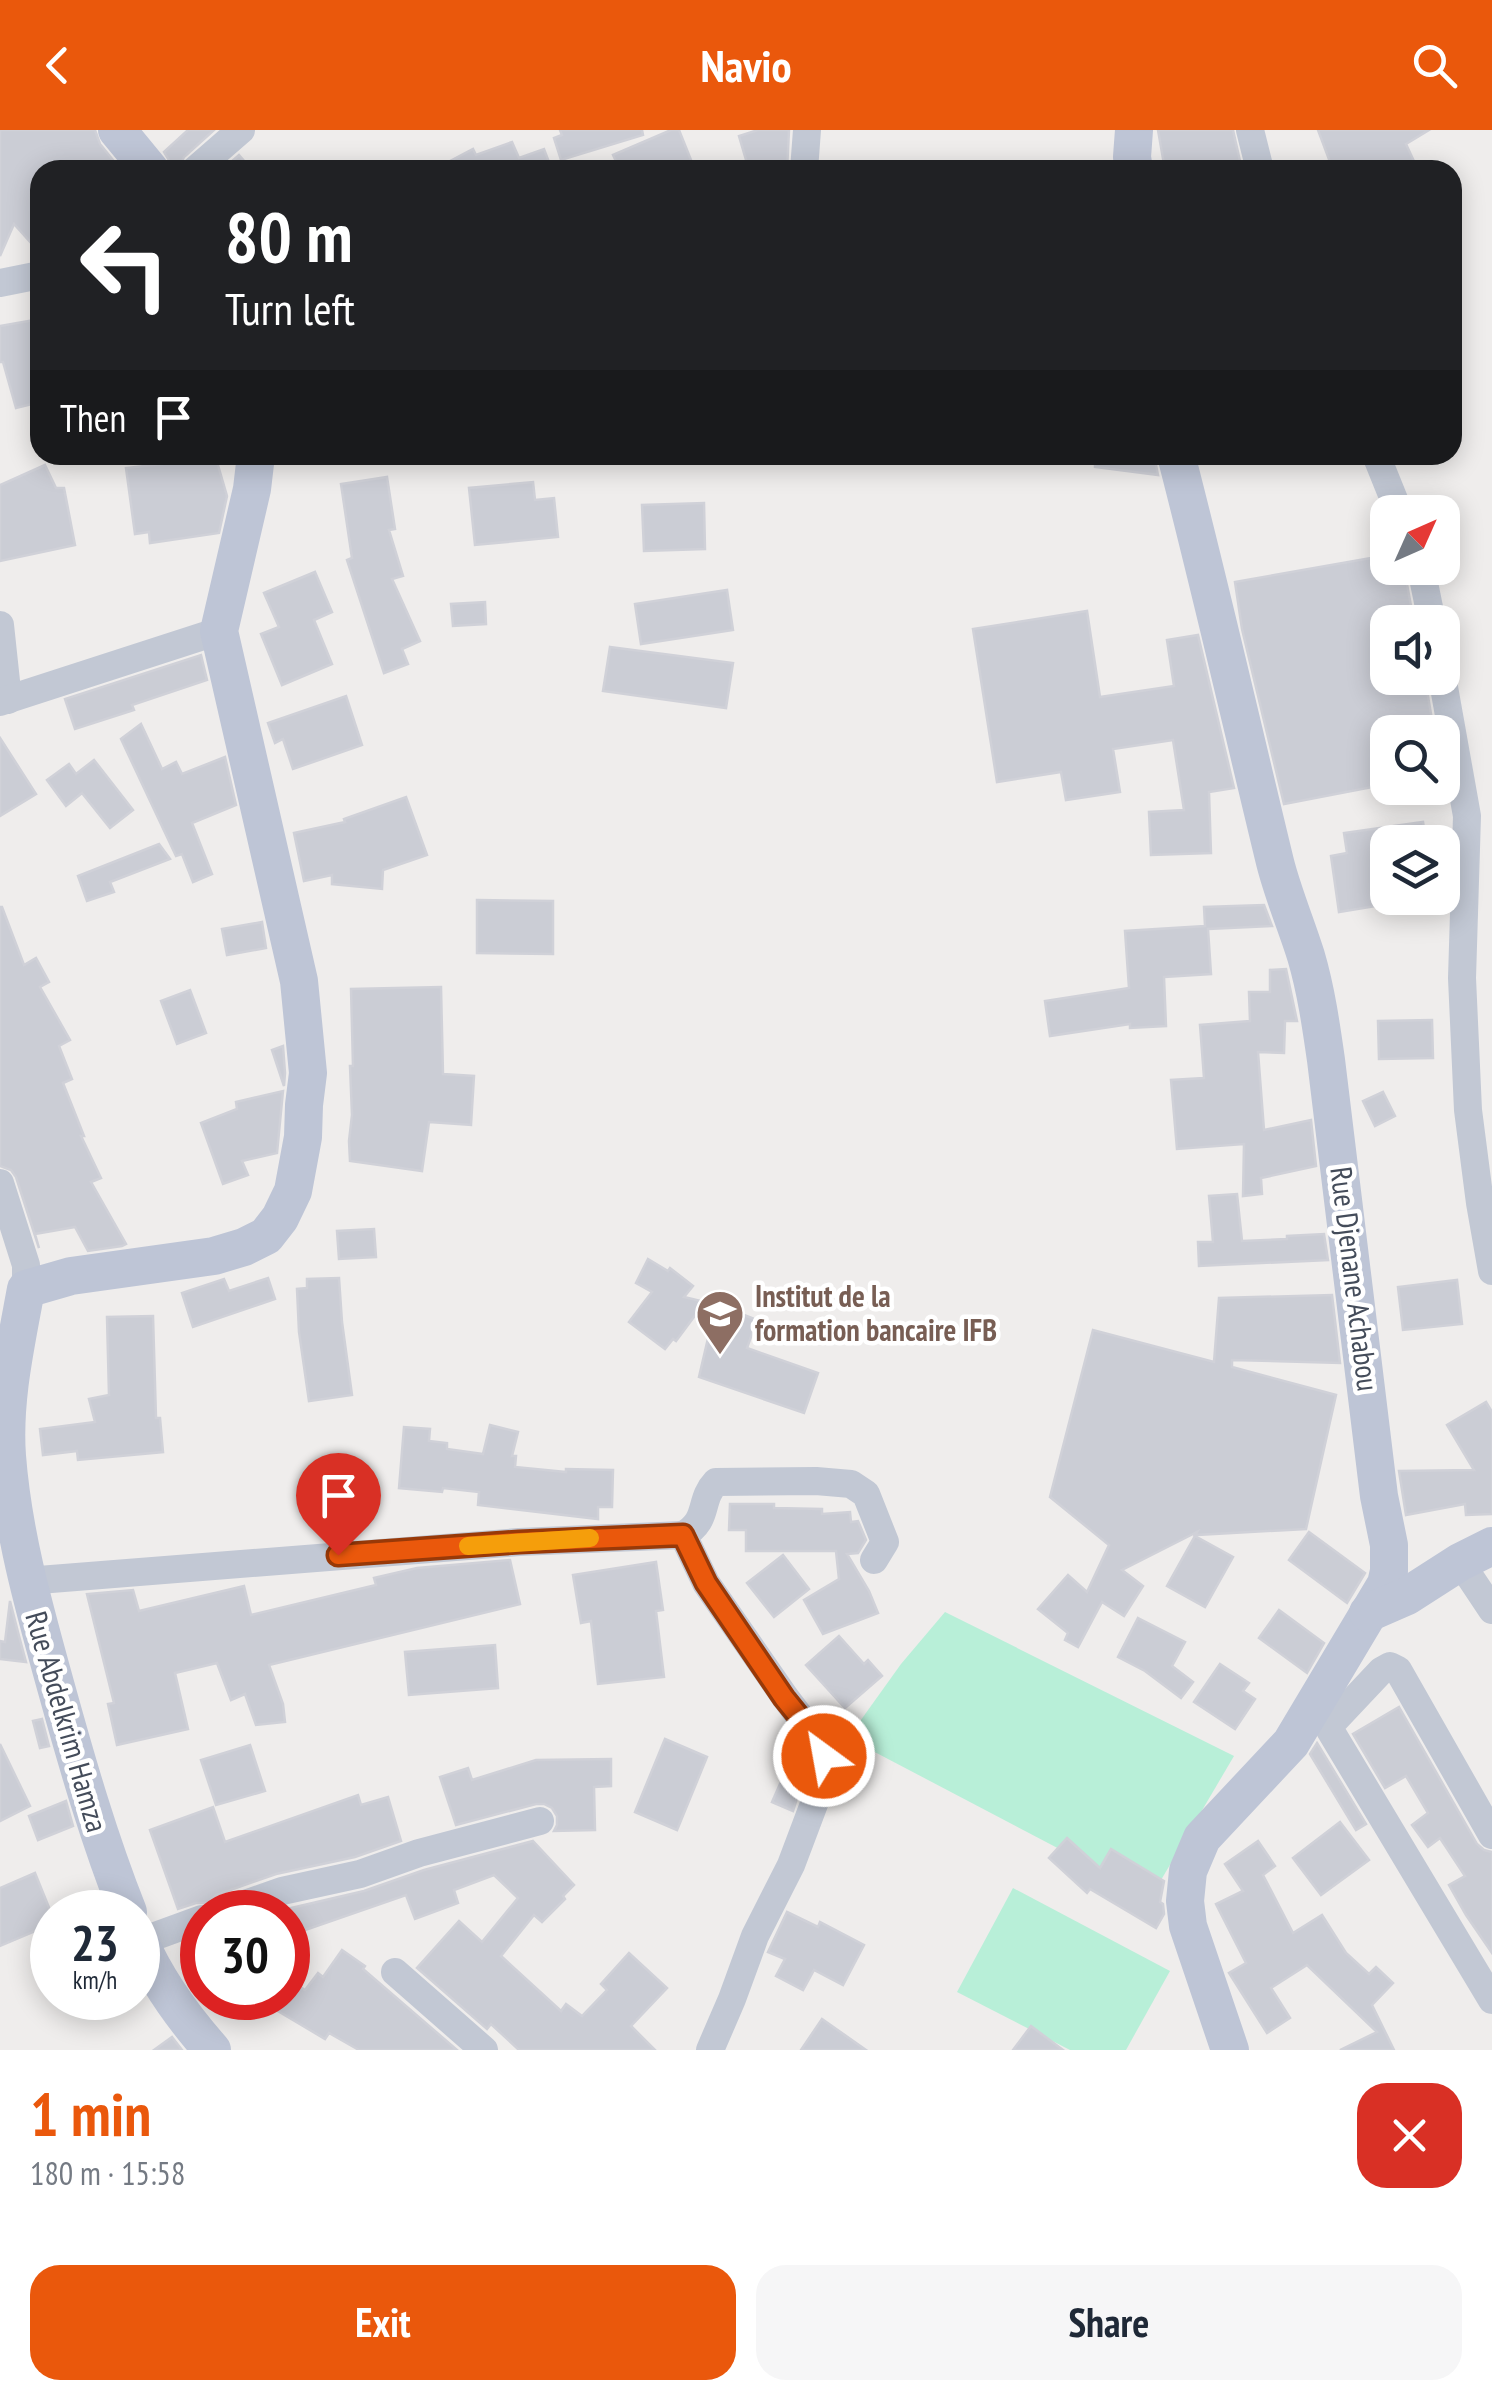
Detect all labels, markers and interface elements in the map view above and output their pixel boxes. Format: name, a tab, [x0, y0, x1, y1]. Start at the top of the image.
text: Navio	[701, 36, 792, 94]
icon: back	[30, 38, 85, 93]
icon: search	[1407, 38, 1462, 93]
text: 80 m	[225, 191, 353, 281]
icon: left	[60, 200, 190, 330]
text: Turn left	[225, 279, 355, 337]
icon: arrive	[146, 390, 201, 445]
text: Then	[60, 393, 126, 442]
north arrow	[1370, 495, 1460, 585]
map controls	[1370, 495, 1460, 915]
button: sound	[1370, 605, 1460, 695]
button: search	[1370, 715, 1460, 805]
button: layers	[1370, 825, 1460, 915]
street label: Rue Djenane Achabou	[1322, 1164, 1389, 1393]
place label: Institut de la formation bancaire IFB	[755, 1276, 997, 1349]
school or university icon: Institut de la formation bancaire IFB	[694, 1288, 746, 1356]
pin	[296, 1453, 381, 1556]
icon: arrive	[311, 1468, 366, 1523]
street label: Rue Abdelkrim Hamza	[17, 1607, 118, 1836]
position arrow	[772, 1704, 876, 1808]
speed limit sign: 30	[180, 1890, 310, 2020]
text: 23	[71, 1910, 119, 1975]
text: km/h	[73, 1964, 117, 1996]
text: 1 min	[30, 2075, 151, 2153]
button: close	[1357, 2083, 1462, 2188]
text: 180 m · 15:58	[30, 2152, 185, 2194]
button: Exit	[30, 2265, 736, 2380]
button: Share	[756, 2265, 1462, 2380]

